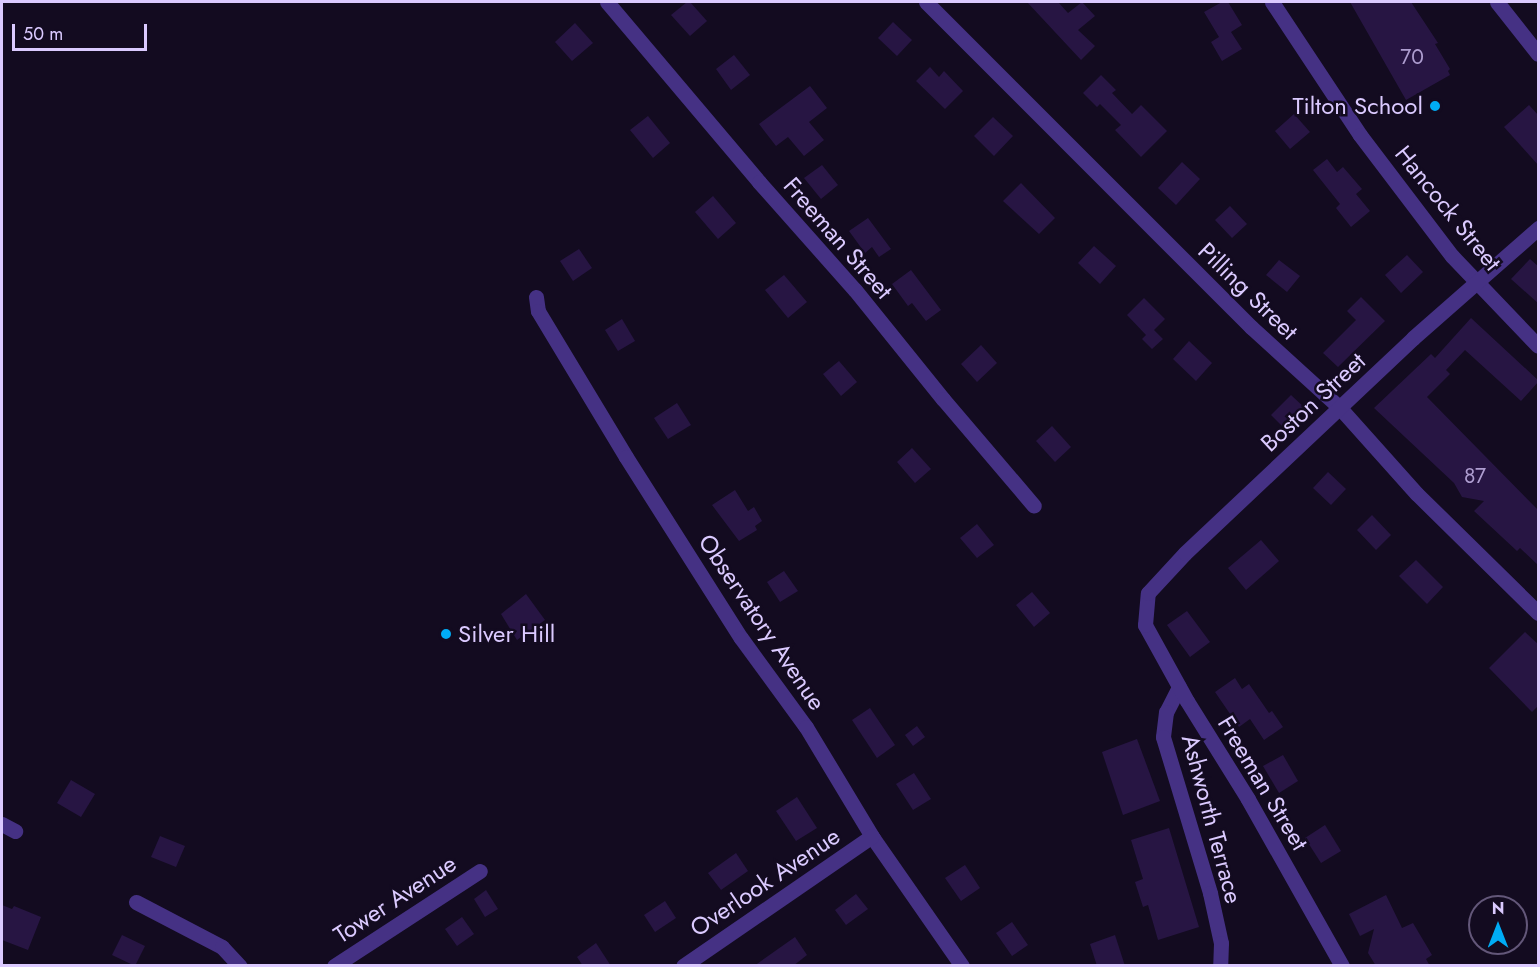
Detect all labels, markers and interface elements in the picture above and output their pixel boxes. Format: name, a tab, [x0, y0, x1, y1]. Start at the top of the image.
scale bar	[15, 12, 150, 50]
text: 50 m	[23, 21, 63, 47]
house number: 70	[1400, 44, 1424, 70]
place label: Tilton School	[1292, 92, 1423, 120]
marker: Tilton School	[1428, 99, 1442, 113]
street label: Hancock Street	[1389, 140, 1507, 276]
street label: Freeman Street	[777, 171, 899, 305]
street label: Pilling Street	[1192, 236, 1304, 346]
street label: Boston Street	[1255, 346, 1371, 458]
house number: 87	[1464, 463, 1486, 489]
street label: Observatory Avenue	[692, 529, 832, 715]
place label: Silver Hill	[458, 620, 555, 648]
marker: Silver Hill	[439, 627, 453, 641]
street label: Freeman Street	[1212, 711, 1314, 855]
street label: Ashworth Terrace	[1176, 731, 1248, 907]
street label: Overlook Avenue	[685, 821, 845, 943]
street label: Tower Avenue	[328, 849, 462, 949]
north arrow	[1468, 895, 1528, 955]
text: N	[1492, 897, 1504, 920]

